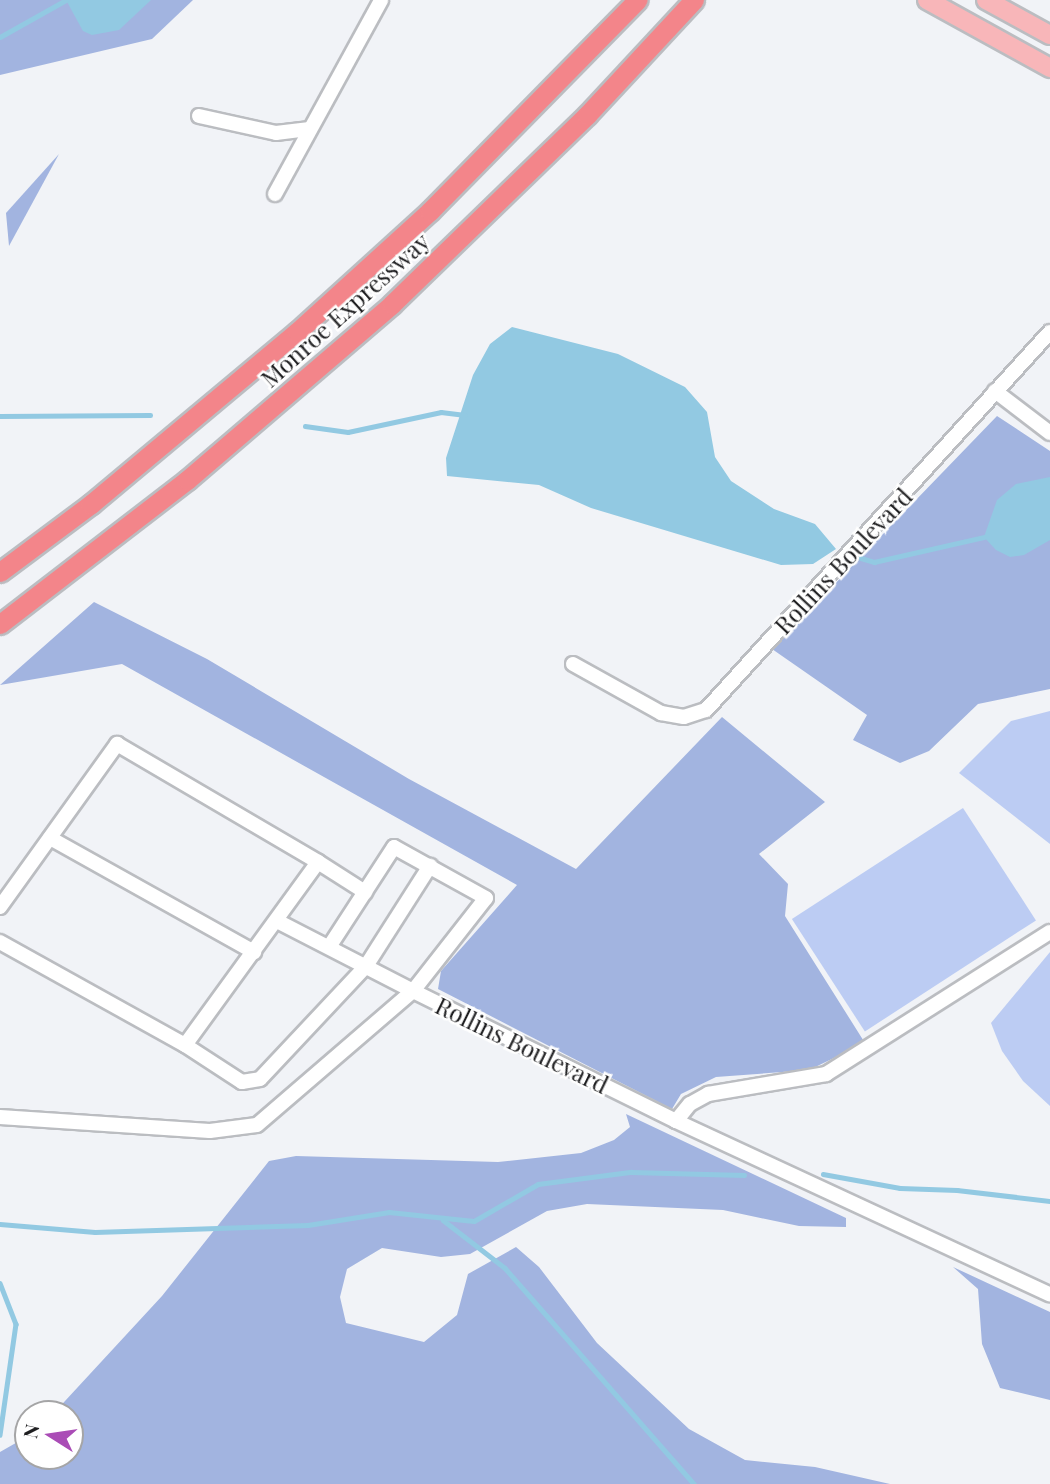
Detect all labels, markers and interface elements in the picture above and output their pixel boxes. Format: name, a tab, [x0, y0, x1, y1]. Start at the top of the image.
street label: Monroe Expressway	[255, 227, 435, 393]
street label: Rollins Boulevard	[768, 482, 918, 640]
street label: Rollins Boulevard	[431, 991, 613, 1099]
north arrow	[14, 1400, 84, 1470]
text: N	[16, 1422, 45, 1440]

